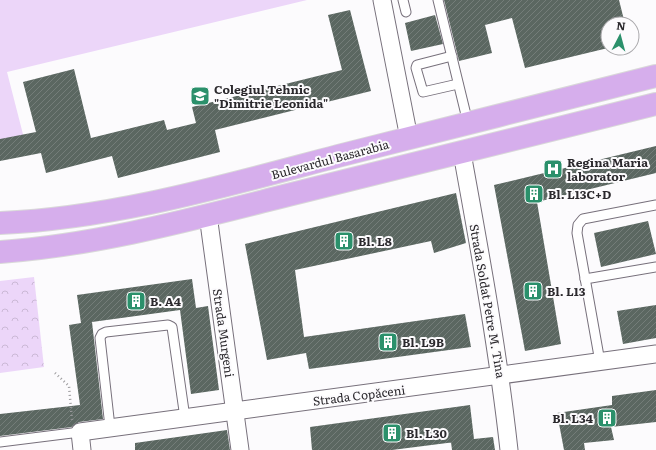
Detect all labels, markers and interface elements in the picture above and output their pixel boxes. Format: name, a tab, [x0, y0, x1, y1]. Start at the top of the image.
north arrow	[600, 16, 640, 56]
text: N	[616, 17, 627, 33]
place label: Colegiul Tehnic "Dimitrie Leonida"	[214, 80, 328, 112]
school or university icon: Colegiul Tehnic "Dimitrie Leonida"	[189, 85, 211, 107]
street label: Bulevardul Basarabia	[269, 135, 391, 183]
place label: Regina Maria laborator	[567, 153, 648, 185]
hospital icon: Regina Maria laborator	[542, 158, 564, 180]
building icon: Bl. L13C+D	[523, 183, 545, 205]
place label: Bl. L13C+D	[548, 185, 611, 203]
street label: Strada Soldat Petre M. Tina	[466, 223, 511, 380]
building icon: Bl. L8	[333, 230, 355, 252]
place label: Bl. L8	[358, 232, 392, 250]
building icon: Bl. L13	[522, 280, 544, 302]
place label: Bl. L13	[547, 282, 586, 300]
street label: Strada Murgeni	[209, 288, 239, 378]
building icon: B. A4	[125, 290, 147, 312]
place label: B. A4	[150, 292, 182, 310]
building icon: Bl. L9B	[377, 331, 399, 353]
place label: Bl. L9B	[402, 333, 444, 351]
street label: Strada Copăceni	[312, 380, 406, 410]
building icon: Bl. L34	[596, 407, 618, 429]
place label: Bl. L34	[552, 409, 594, 427]
building icon: Bl. L30	[381, 422, 403, 444]
place label: Bl. L30	[406, 424, 447, 442]

